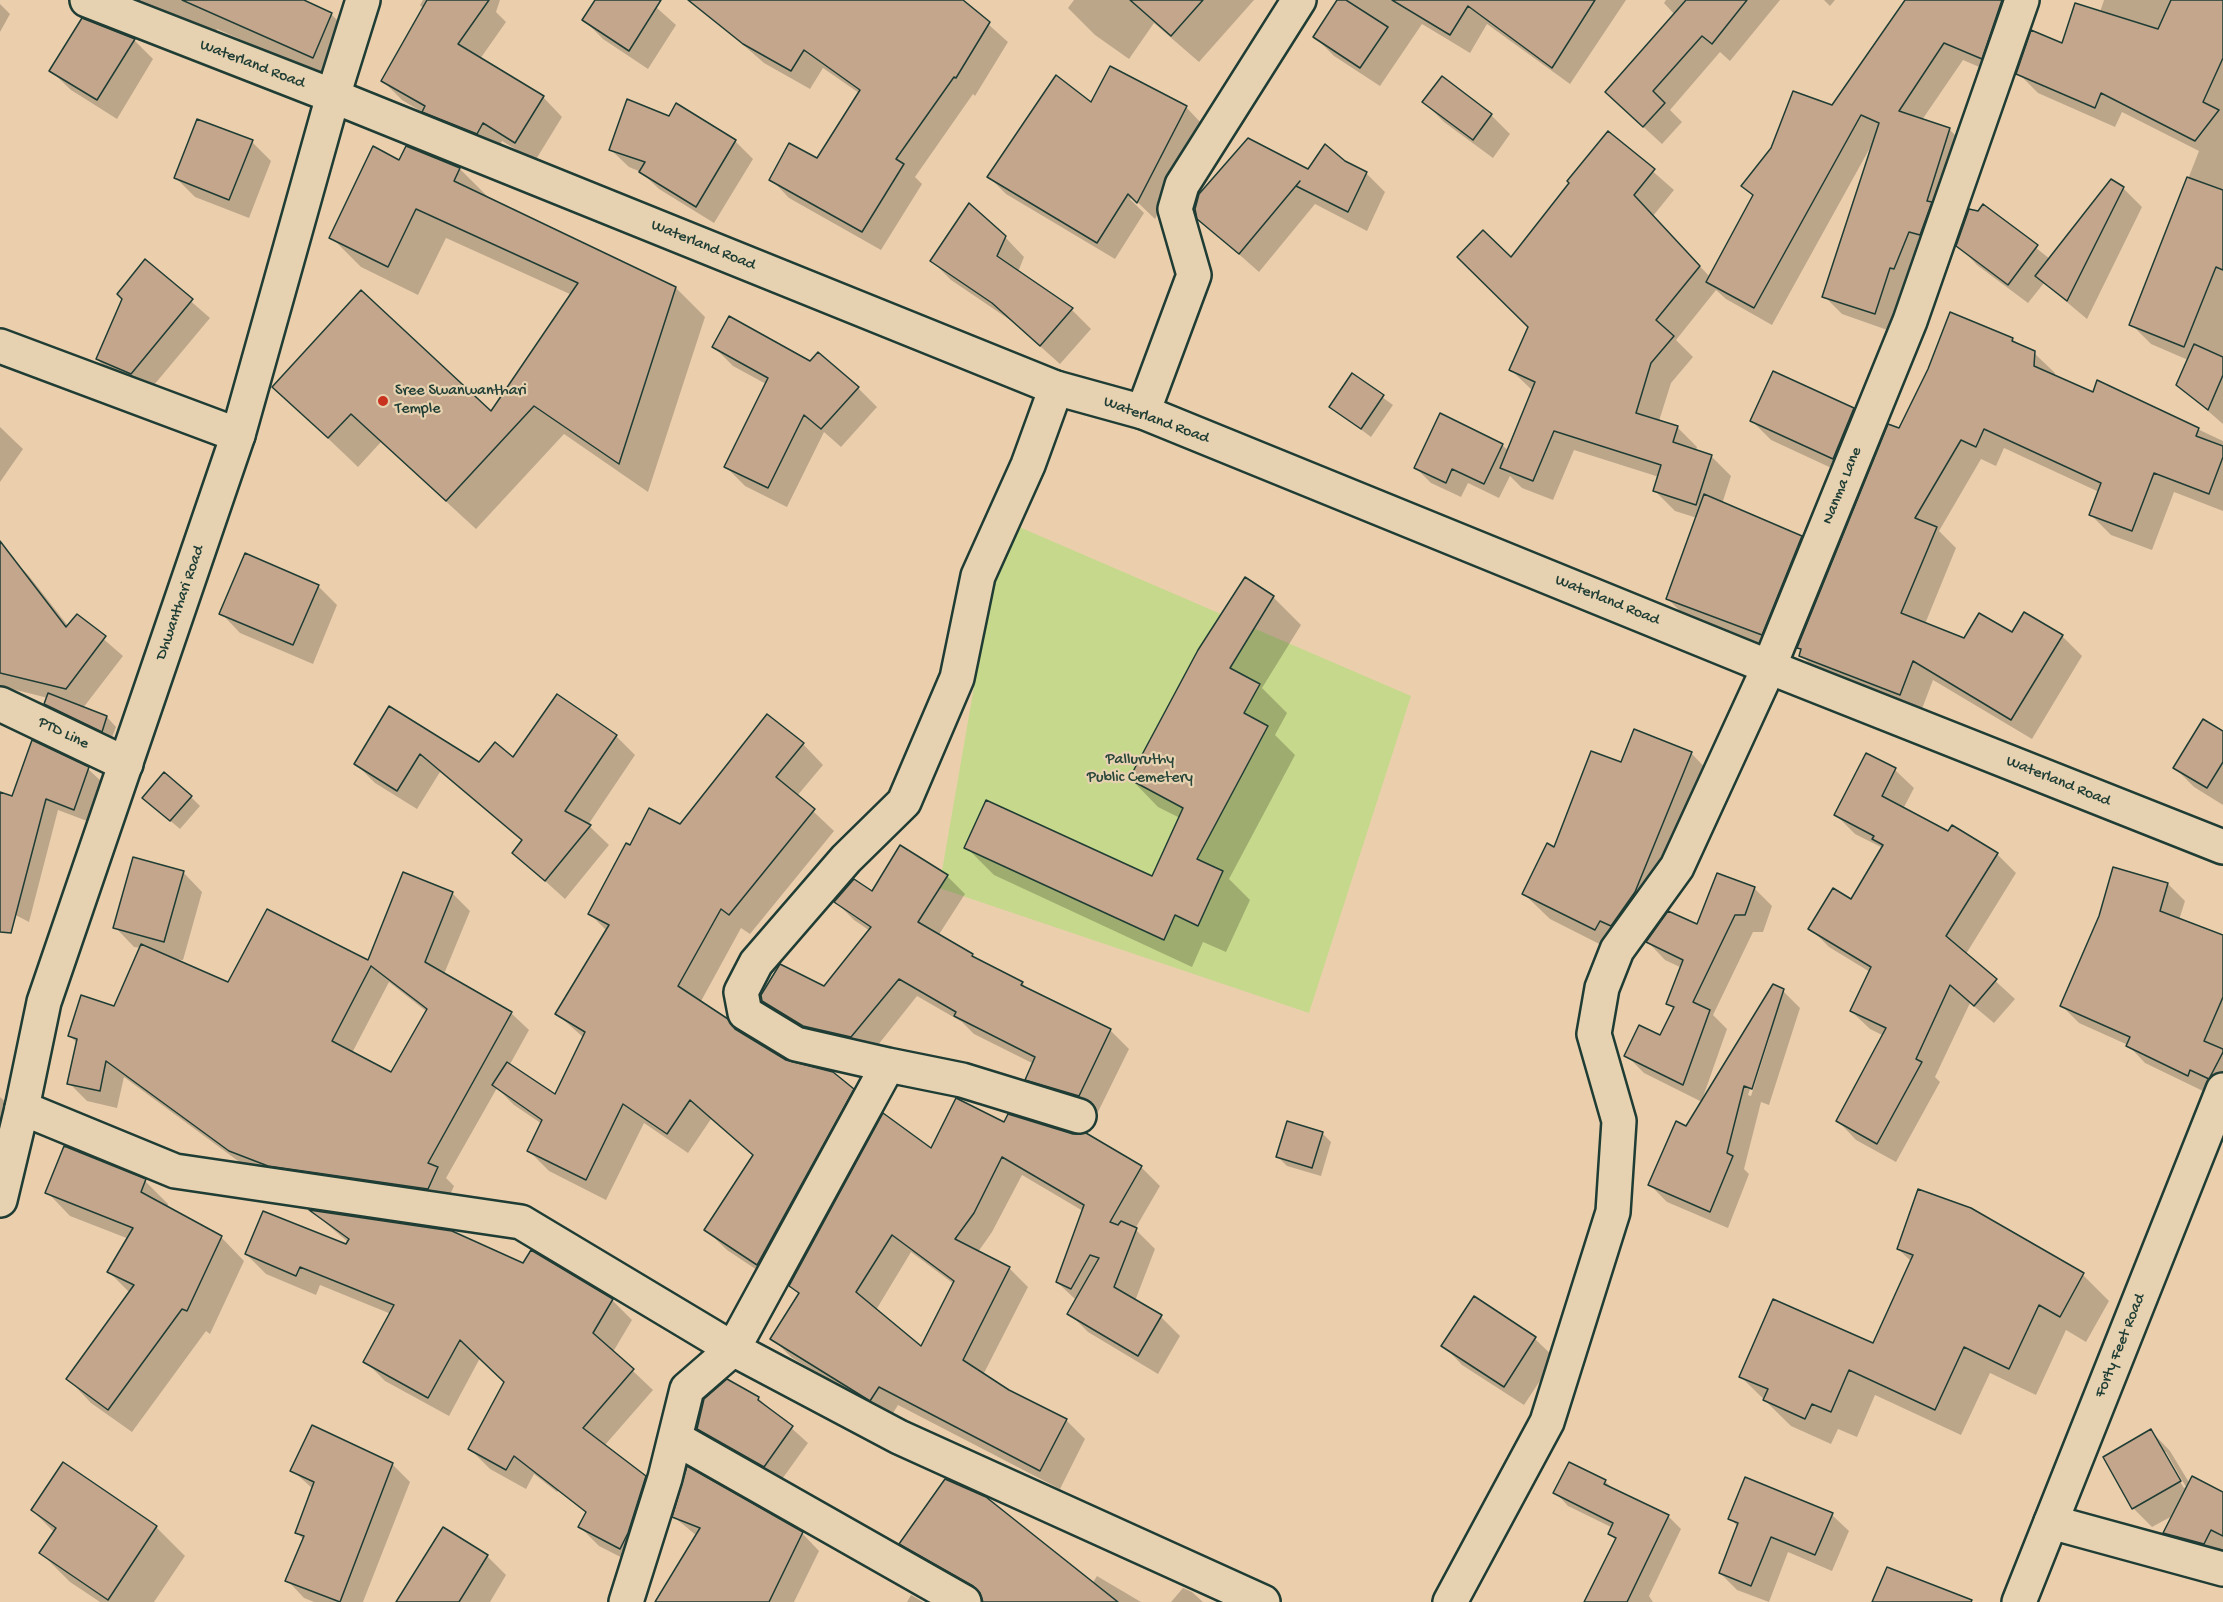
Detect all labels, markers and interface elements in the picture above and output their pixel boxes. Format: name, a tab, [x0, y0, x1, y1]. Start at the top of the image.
street label: Waterland Road	[197, 36, 307, 94]
street label: Waterland Road	[648, 216, 758, 276]
place label: Sree Swanwanthari Temple	[395, 382, 527, 420]
street label: Waterland Road	[1101, 393, 1211, 449]
marker: Sree Swanwanthari Temple	[376, 394, 390, 408]
street label: Nanma Lane	[1819, 445, 1867, 527]
street label: Dhwanthari Road	[152, 543, 210, 663]
street label: Waterland Road	[1552, 571, 1662, 631]
street label: PTD Line	[34, 713, 92, 755]
park label: Palluruthy Public Cemetery	[1087, 751, 1193, 789]
street label: Waterland Road	[2003, 752, 2113, 812]
street label: Forty Feet Road	[2091, 1291, 2151, 1401]

